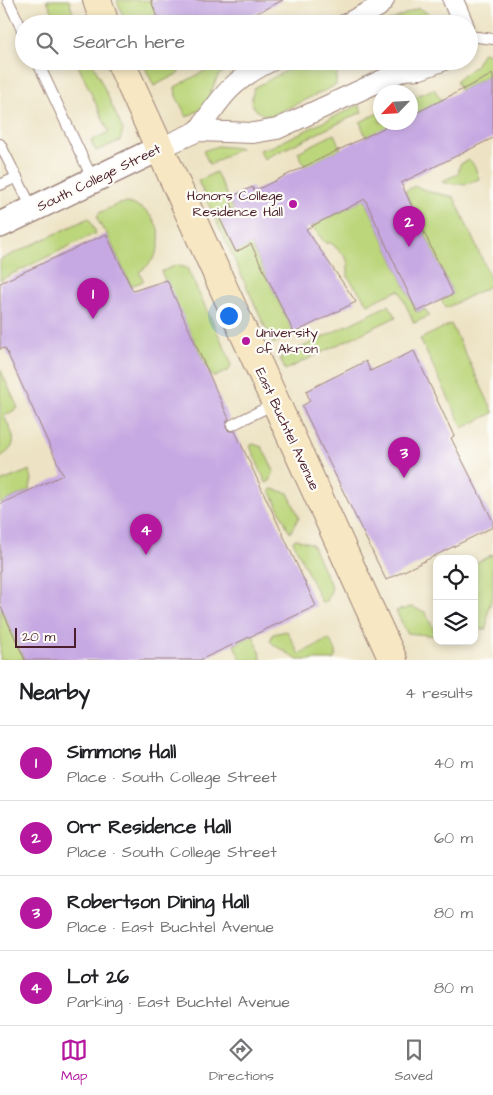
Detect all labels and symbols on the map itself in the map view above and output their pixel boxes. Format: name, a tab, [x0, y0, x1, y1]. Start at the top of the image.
north arrow	[373, 85, 418, 130]
street label: South College Street	[34, 139, 165, 217]
place label: Honors College Residence Hall	[187, 186, 283, 222]
marker: Honors College Residence Hall	[287, 198, 299, 210]
pin: 2	[393, 206, 425, 247]
pin: 1	[77, 278, 109, 319]
your location	[216, 303, 242, 329]
place label: University of Akron	[256, 323, 318, 359]
marker: University of Akron	[240, 335, 252, 347]
street label: East Buchtel Avenue	[250, 364, 324, 494]
pin: 3	[388, 437, 420, 478]
pin: 4	[130, 514, 162, 555]
scale bar	[15, 625, 76, 648]

